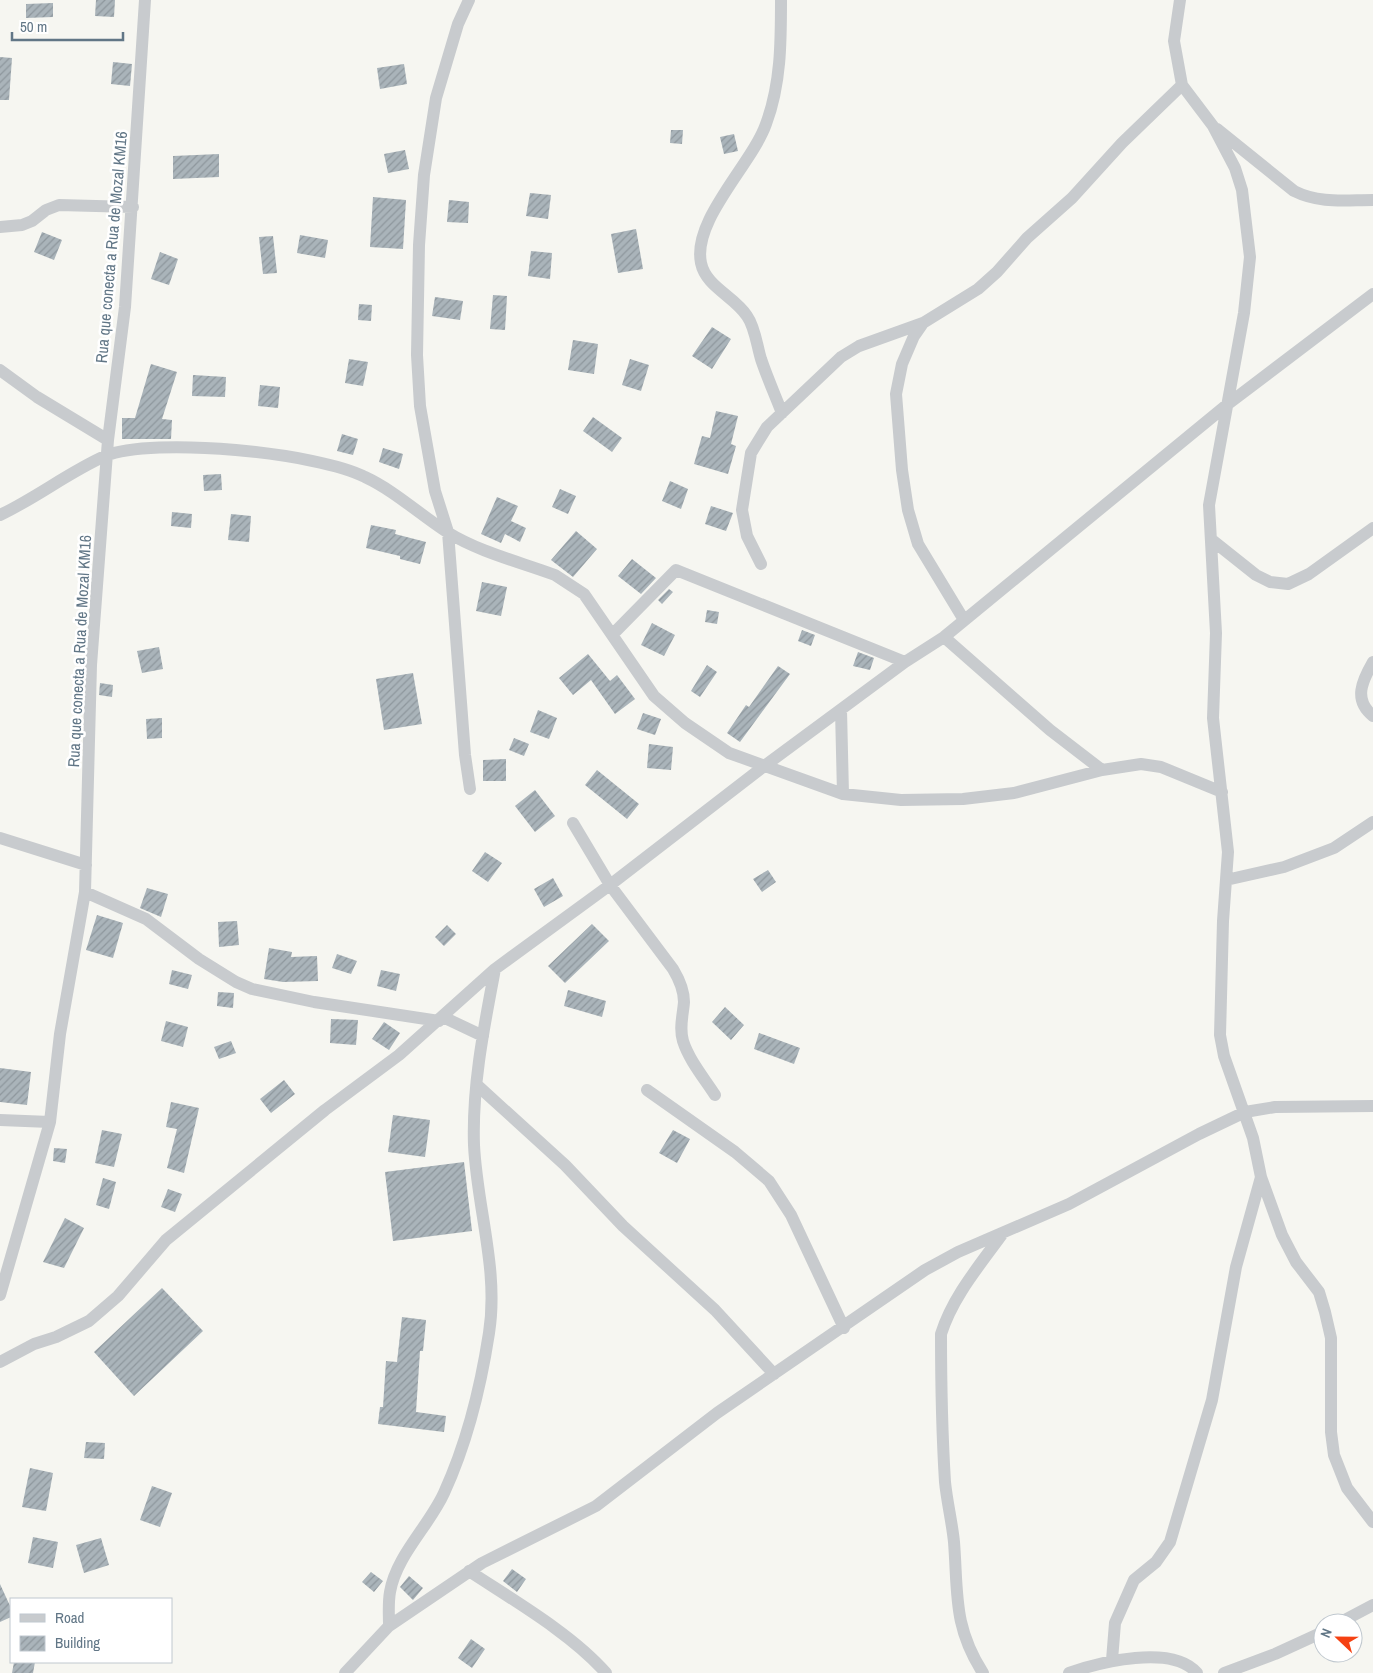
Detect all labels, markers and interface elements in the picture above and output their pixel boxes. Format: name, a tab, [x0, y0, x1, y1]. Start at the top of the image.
scale bar	[12, 10, 124, 42]
text: 50 m	[20, 16, 47, 37]
street label: Rua que conecta a Rua de Mozal KM16	[90, 130, 132, 364]
street label: Rua que conecta a Rua de Mozal KM16	[62, 534, 96, 768]
legend	[10, 1598, 172, 1663]
text: Road	[55, 1607, 84, 1628]
north arrow	[1313, 1613, 1363, 1663]
text: N	[1316, 1626, 1336, 1640]
text: Building	[55, 1632, 100, 1653]

